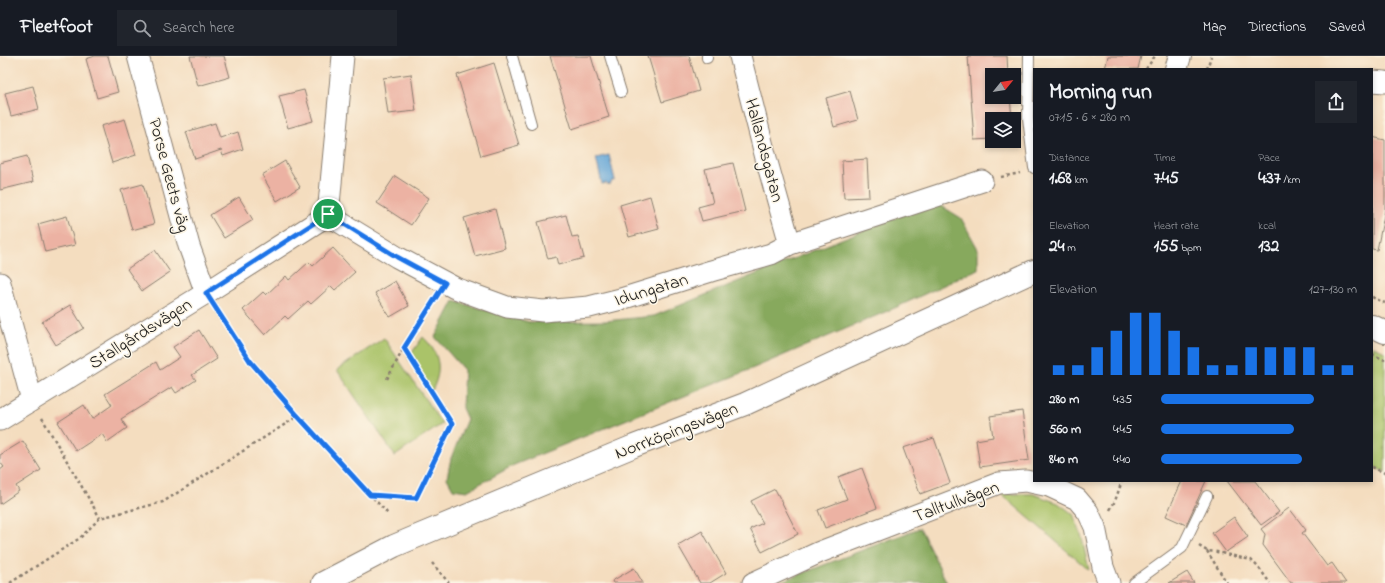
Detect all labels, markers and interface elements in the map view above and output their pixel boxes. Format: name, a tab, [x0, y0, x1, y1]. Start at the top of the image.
search box	[117, 10, 397, 46]
text: Fleetfoot	[20, 14, 93, 41]
icon: search	[131, 17, 153, 39]
text: Search here	[163, 17, 235, 39]
text: Map	[1203, 17, 1226, 38]
text: Directions	[1248, 17, 1306, 38]
text: Saved	[1328, 17, 1365, 38]
north arrow	[985, 68, 1021, 104]
map controls	[985, 68, 1021, 148]
text: Morning run	[1049, 77, 1152, 109]
button: share	[1315, 81, 1357, 123]
street label: Hallandsgatan	[736, 96, 789, 206]
text: 07:15 · 6 × 280 m	[1049, 108, 1130, 127]
button: layers	[985, 112, 1021, 148]
street label: Porse Geets väg	[139, 116, 196, 236]
text: Distance	[1049, 150, 1090, 166]
text: Time	[1154, 150, 1175, 166]
text: Pace	[1258, 150, 1280, 166]
text: 1.68	[1049, 166, 1072, 191]
text: 7:45	[1154, 166, 1179, 191]
text: 4:37	[1258, 166, 1281, 191]
text: km	[1072, 172, 1088, 188]
text: /km	[1281, 172, 1300, 188]
pin	[311, 197, 345, 231]
icon: arrive	[317, 203, 339, 225]
text: Elevation	[1049, 218, 1089, 234]
text: Heart rate	[1154, 218, 1199, 234]
text: kcal	[1258, 218, 1276, 234]
text: 24	[1049, 234, 1064, 259]
text: 155	[1154, 234, 1179, 259]
text: 132	[1258, 234, 1279, 259]
text: m	[1064, 240, 1076, 256]
text: bpm	[1179, 240, 1202, 256]
street label: Idungatan	[611, 267, 692, 315]
text: Elevation	[1049, 280, 1097, 299]
text: 127–130 m	[1309, 280, 1357, 299]
street label: Stallgårdsvägen	[84, 293, 198, 378]
text: 280 m	[1049, 390, 1079, 409]
text: 4:35	[1113, 390, 1132, 409]
street label: Norrköpingsvägen	[611, 396, 743, 468]
text: 560 m	[1049, 420, 1081, 439]
text: 4:45	[1113, 420, 1132, 439]
text: 840 m	[1049, 450, 1078, 469]
text: 4:40	[1113, 450, 1130, 469]
street label: Talltullvägen	[910, 475, 1004, 531]

